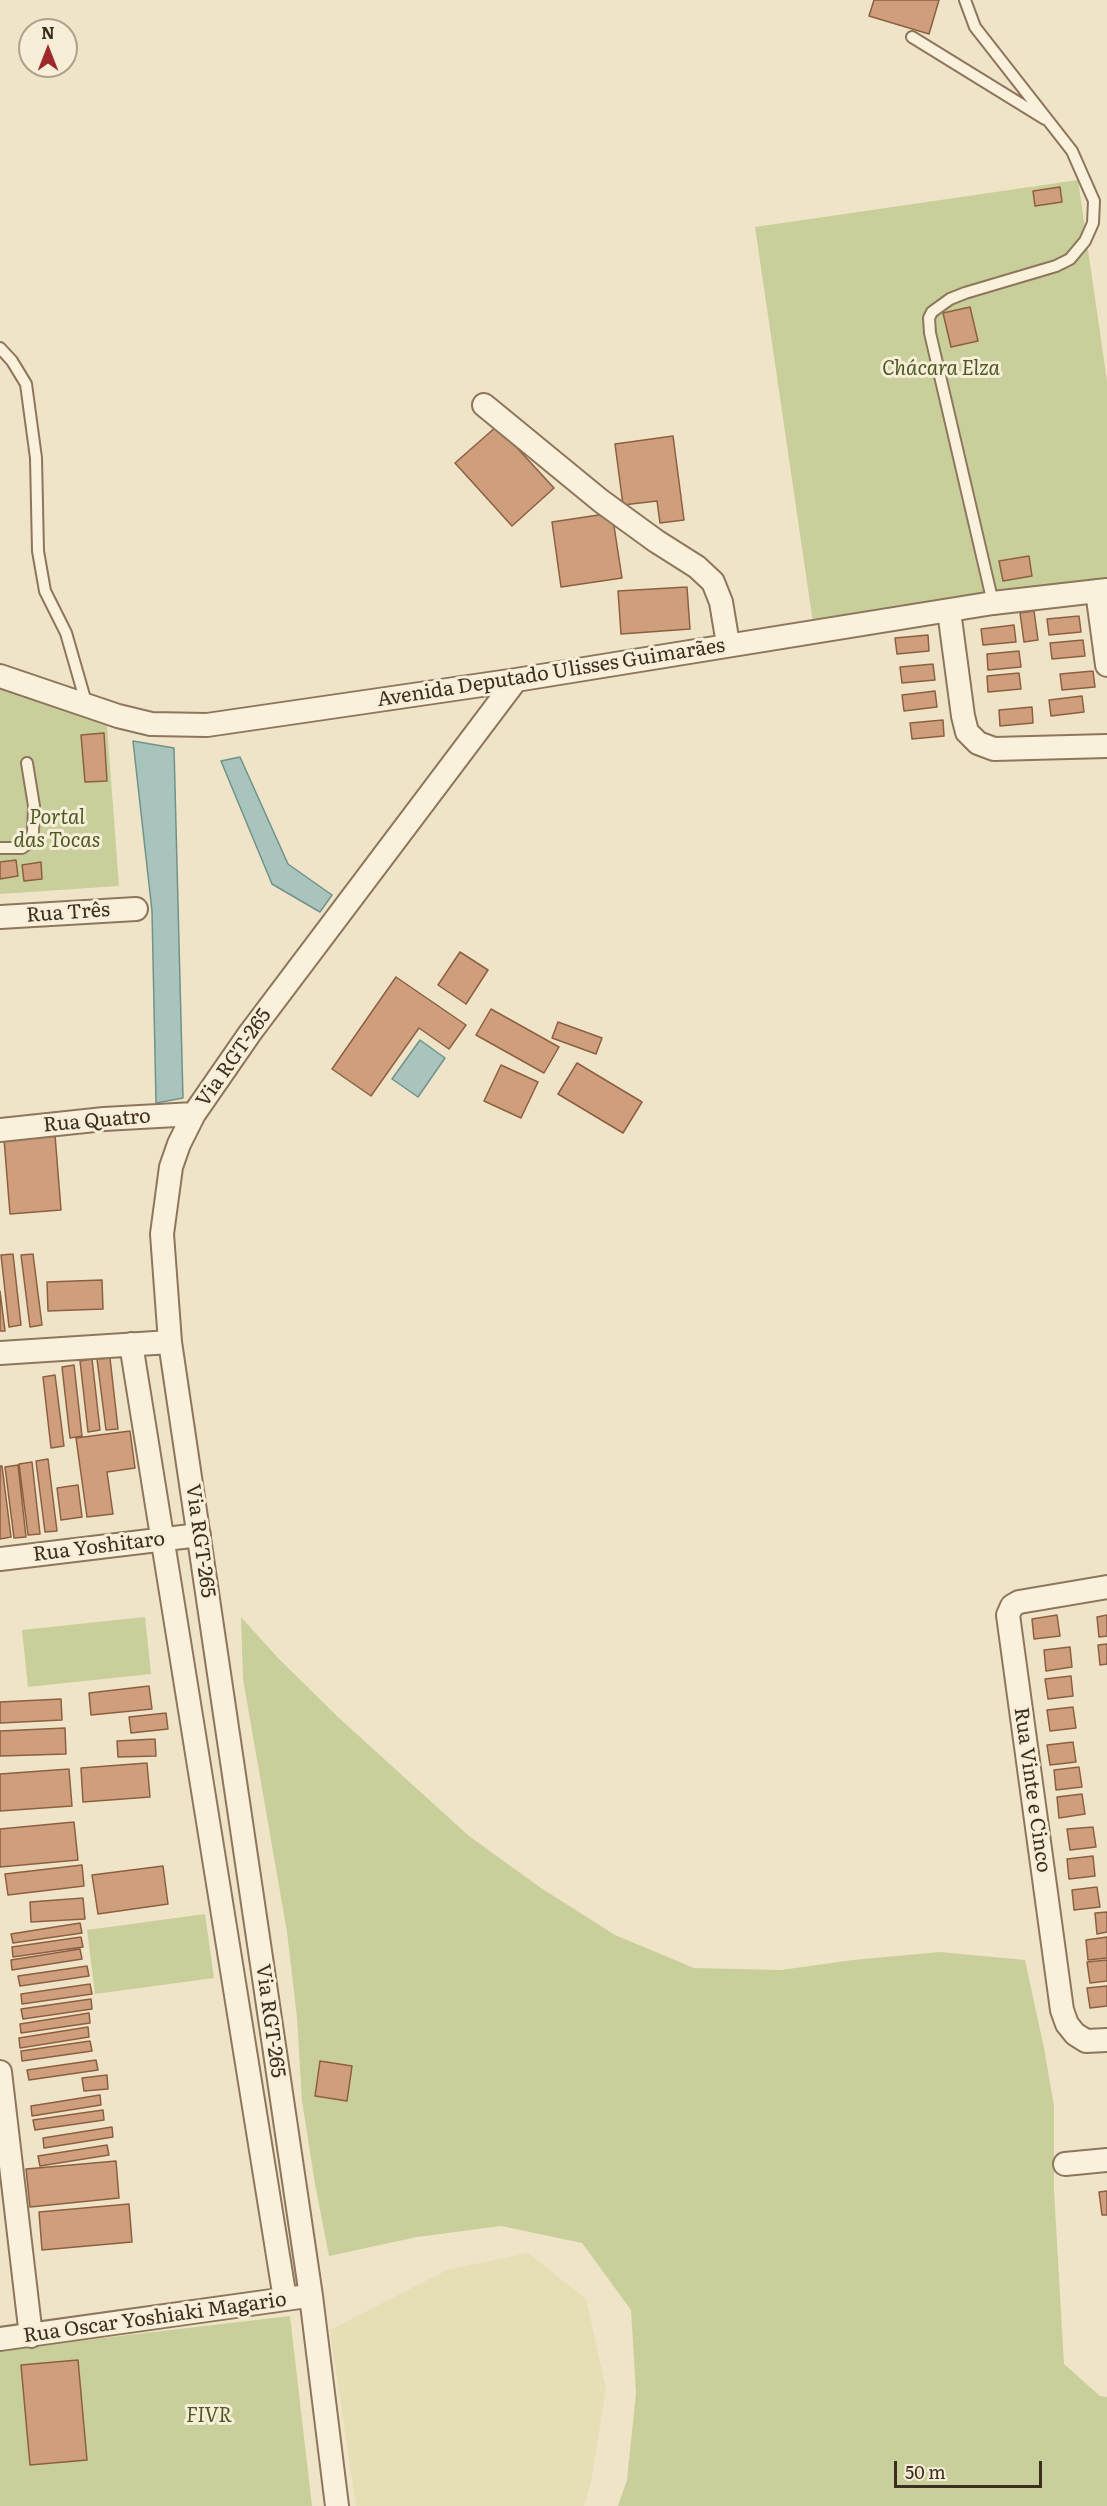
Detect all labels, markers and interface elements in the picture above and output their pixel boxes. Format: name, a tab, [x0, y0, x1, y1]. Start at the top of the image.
north arrow	[18, 18, 78, 78]
text: N	[41, 20, 55, 44]
park label: Chácara Elza	[882, 357, 1000, 381]
street label: Avenida Deputado Ulisses Guimarães	[375, 634, 727, 712]
park label: Portal das Tocas	[14, 806, 100, 853]
street label: Rua Três	[25, 898, 111, 928]
street label: Via RGT-265	[191, 1004, 277, 1112]
street label: Rua Quatro	[42, 1104, 152, 1138]
street label: Via RGT-265	[180, 1483, 220, 1599]
street label: Rua Yoshitaro	[32, 1527, 166, 1567]
street label: Rua Vinte e Cinco	[1009, 1706, 1055, 1874]
street label: Via RGT-265	[250, 1963, 290, 2079]
street label: Rua Oscar Yoshiaki Magario	[22, 2288, 288, 2348]
park label: FIVR	[186, 2404, 232, 2428]
scale bar	[897, 2449, 1046, 2487]
text: 50 m	[905, 2458, 946, 2485]

